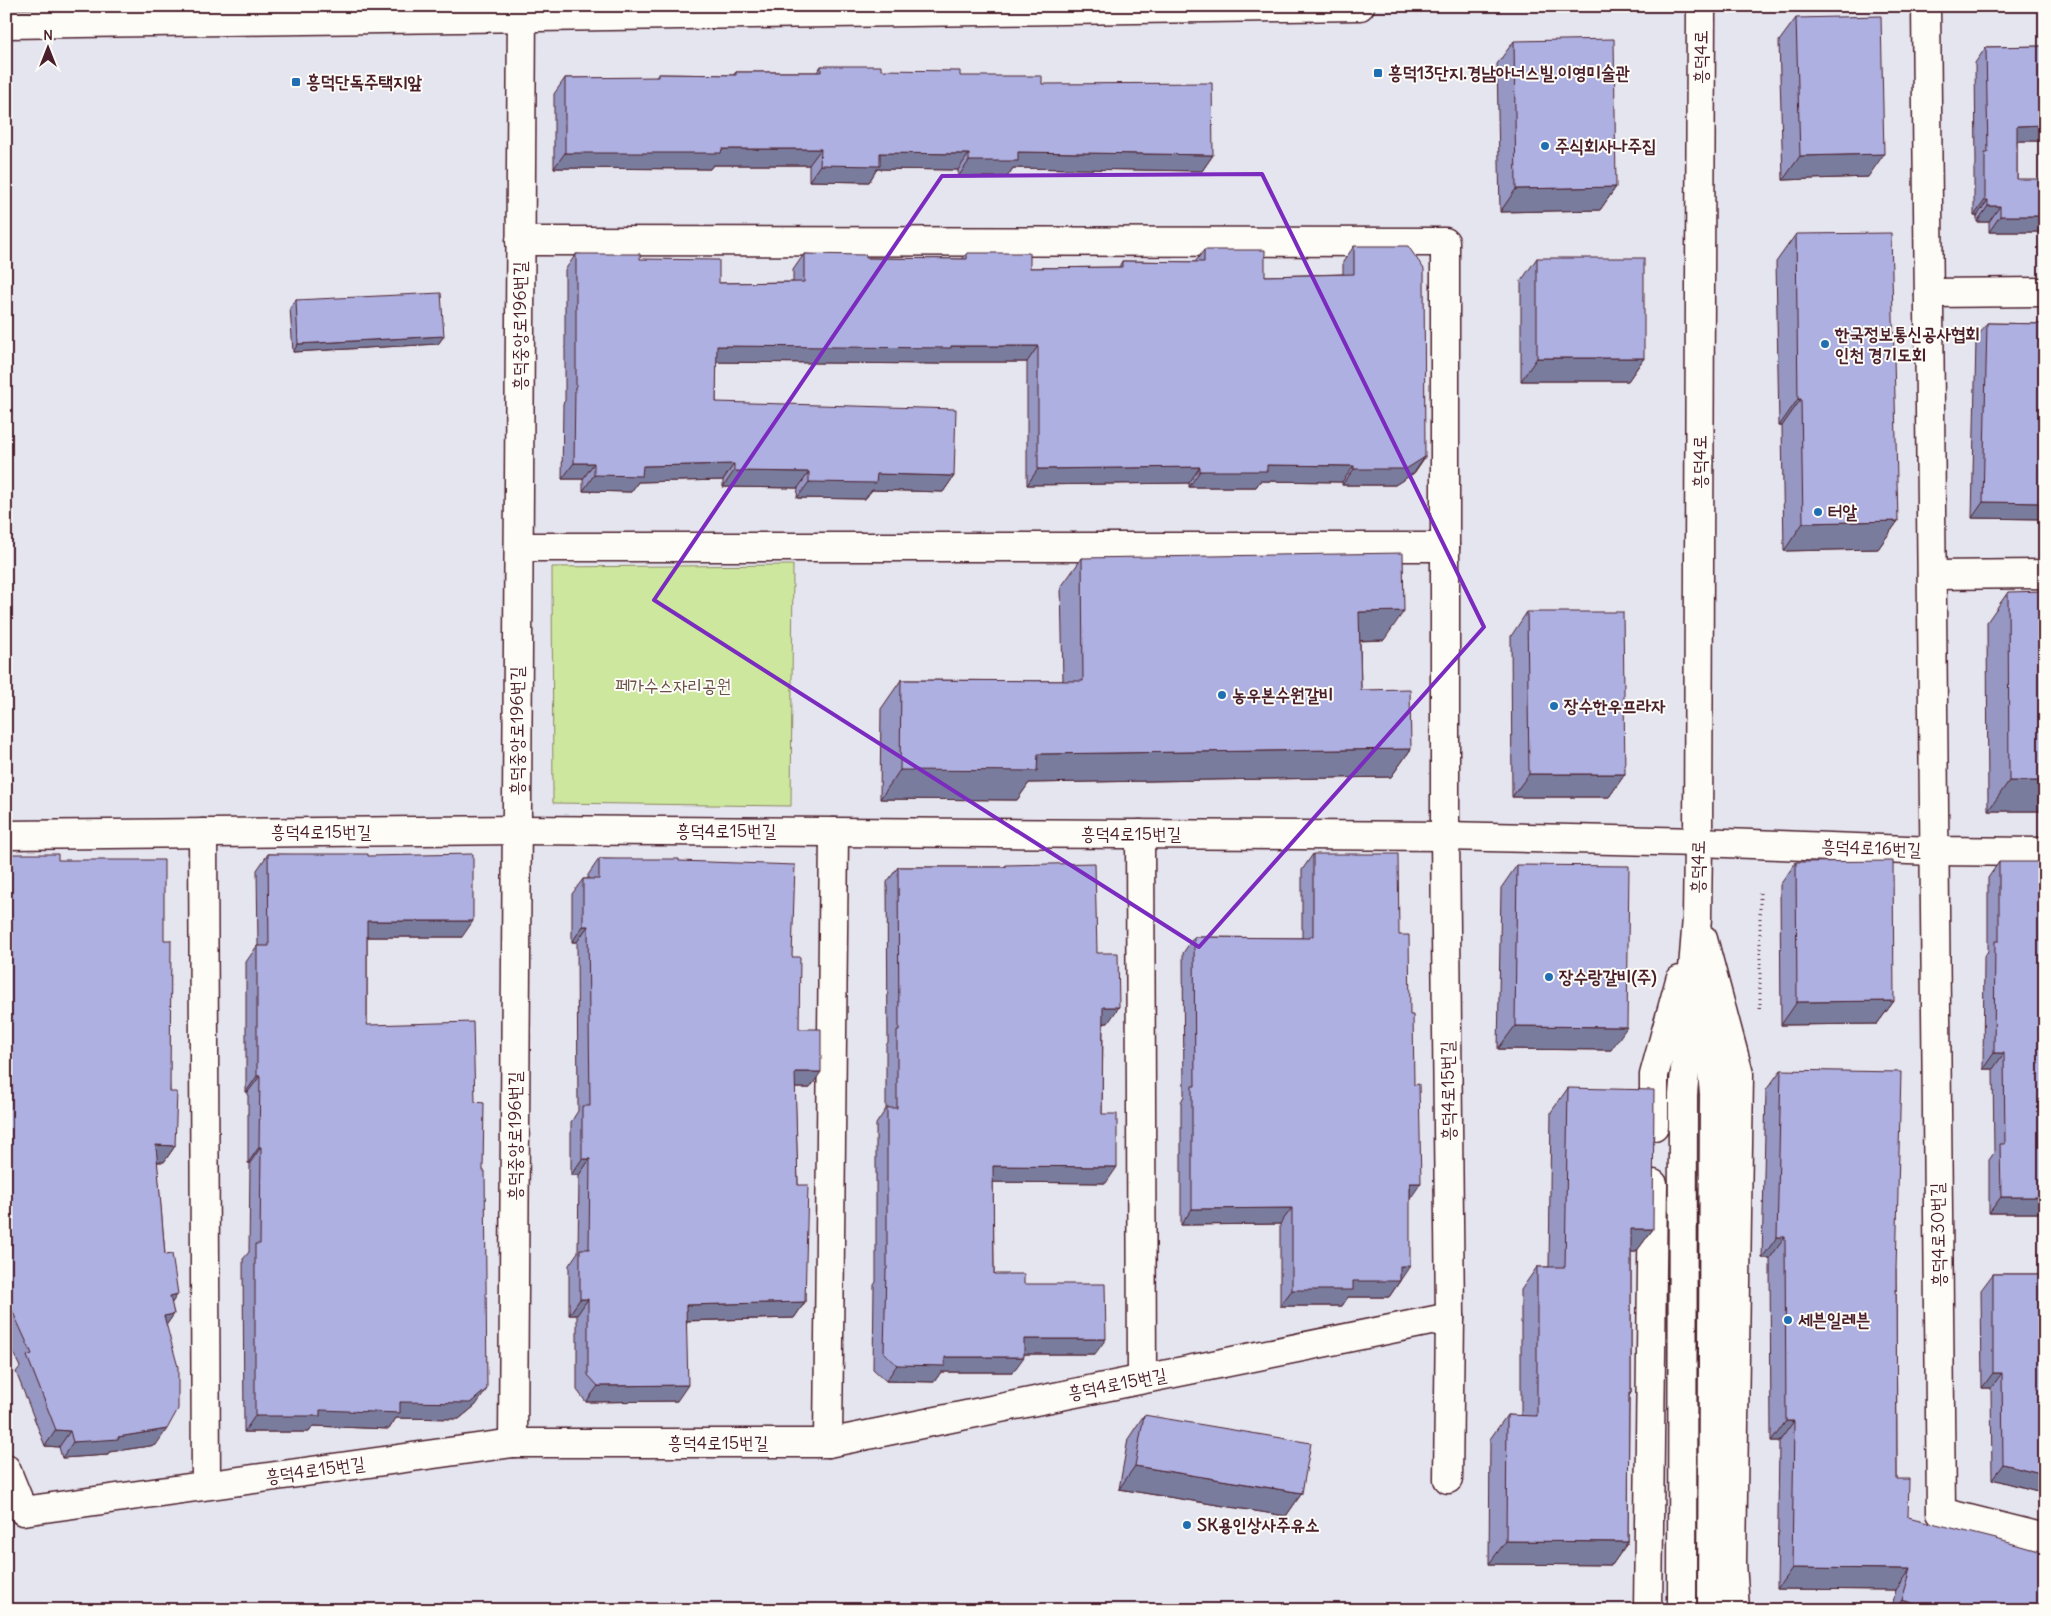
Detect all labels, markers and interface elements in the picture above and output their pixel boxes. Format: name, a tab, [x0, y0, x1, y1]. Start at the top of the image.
north arrow	[22, 22, 72, 72]
text: N	[43, 26, 53, 44]
street label: 흥덕4로	[1689, 30, 1712, 84]
place label: 흥덕13단지.경남아너스빌.이영미술관	[1388, 61, 1631, 84]
marker: 흥덕13단지.경남아너스빌.이영미술관	[1372, 67, 1384, 79]
place label: 흥덕단독주택지앞	[306, 70, 422, 93]
marker: 흥덕단독주택지앞	[290, 76, 302, 88]
place label: 주식회사나주집	[1555, 134, 1656, 157]
marker: 주식회사나주집	[1539, 140, 1551, 152]
street label: 흥덕중앙로196번길	[508, 261, 531, 391]
place label: 한국정보통신공사협회 인천 경기도회	[1834, 322, 1980, 366]
marker: 한국정보통신공사협회 인천 경기도회	[1819, 338, 1831, 350]
street label: 흥덕4로	[1688, 435, 1711, 489]
place label: 터알	[1828, 500, 1857, 523]
marker: 터알	[1812, 506, 1824, 518]
street label: 흥덕중앙로196번길	[505, 666, 528, 796]
park label: 페가수스자리공원	[615, 674, 731, 697]
place label: 농우본수원갈비	[1232, 683, 1333, 706]
marker: 농우본수원갈비	[1216, 689, 1228, 701]
place label: 장수한우프라자	[1563, 694, 1666, 717]
marker: 장수한우프라자	[1548, 700, 1560, 712]
street label: 흥덕4로15번길	[676, 819, 777, 842]
street label: 흥덕4로15번길	[271, 820, 372, 843]
street label: 흥덕4로15번길	[1081, 822, 1182, 845]
street label: 흥덕4로16번길	[1820, 834, 1922, 861]
street label: 흥덕4로	[1686, 840, 1709, 894]
place label: 장수랑갈비(주)	[1558, 965, 1657, 988]
marker: 장수랑갈비(주)	[1543, 971, 1555, 983]
street label: 흥덕4로15번길	[1435, 1040, 1460, 1141]
street label: 흥덕중앙로196번길	[503, 1071, 526, 1201]
street label: 흥덕4로30번길	[1925, 1182, 1950, 1288]
place label: 세븐일레븐	[1798, 1308, 1870, 1331]
marker: 세븐일레븐	[1782, 1314, 1794, 1326]
street label: 흥덕4로15번길	[1065, 1363, 1169, 1404]
street label: 흥덕4로15번길	[668, 1431, 769, 1454]
street label: 흥덕4로15번길	[264, 1451, 367, 1488]
place label: SK용인상사주유소	[1197, 1513, 1320, 1536]
marker: SK용인상사주유소	[1181, 1519, 1193, 1531]

